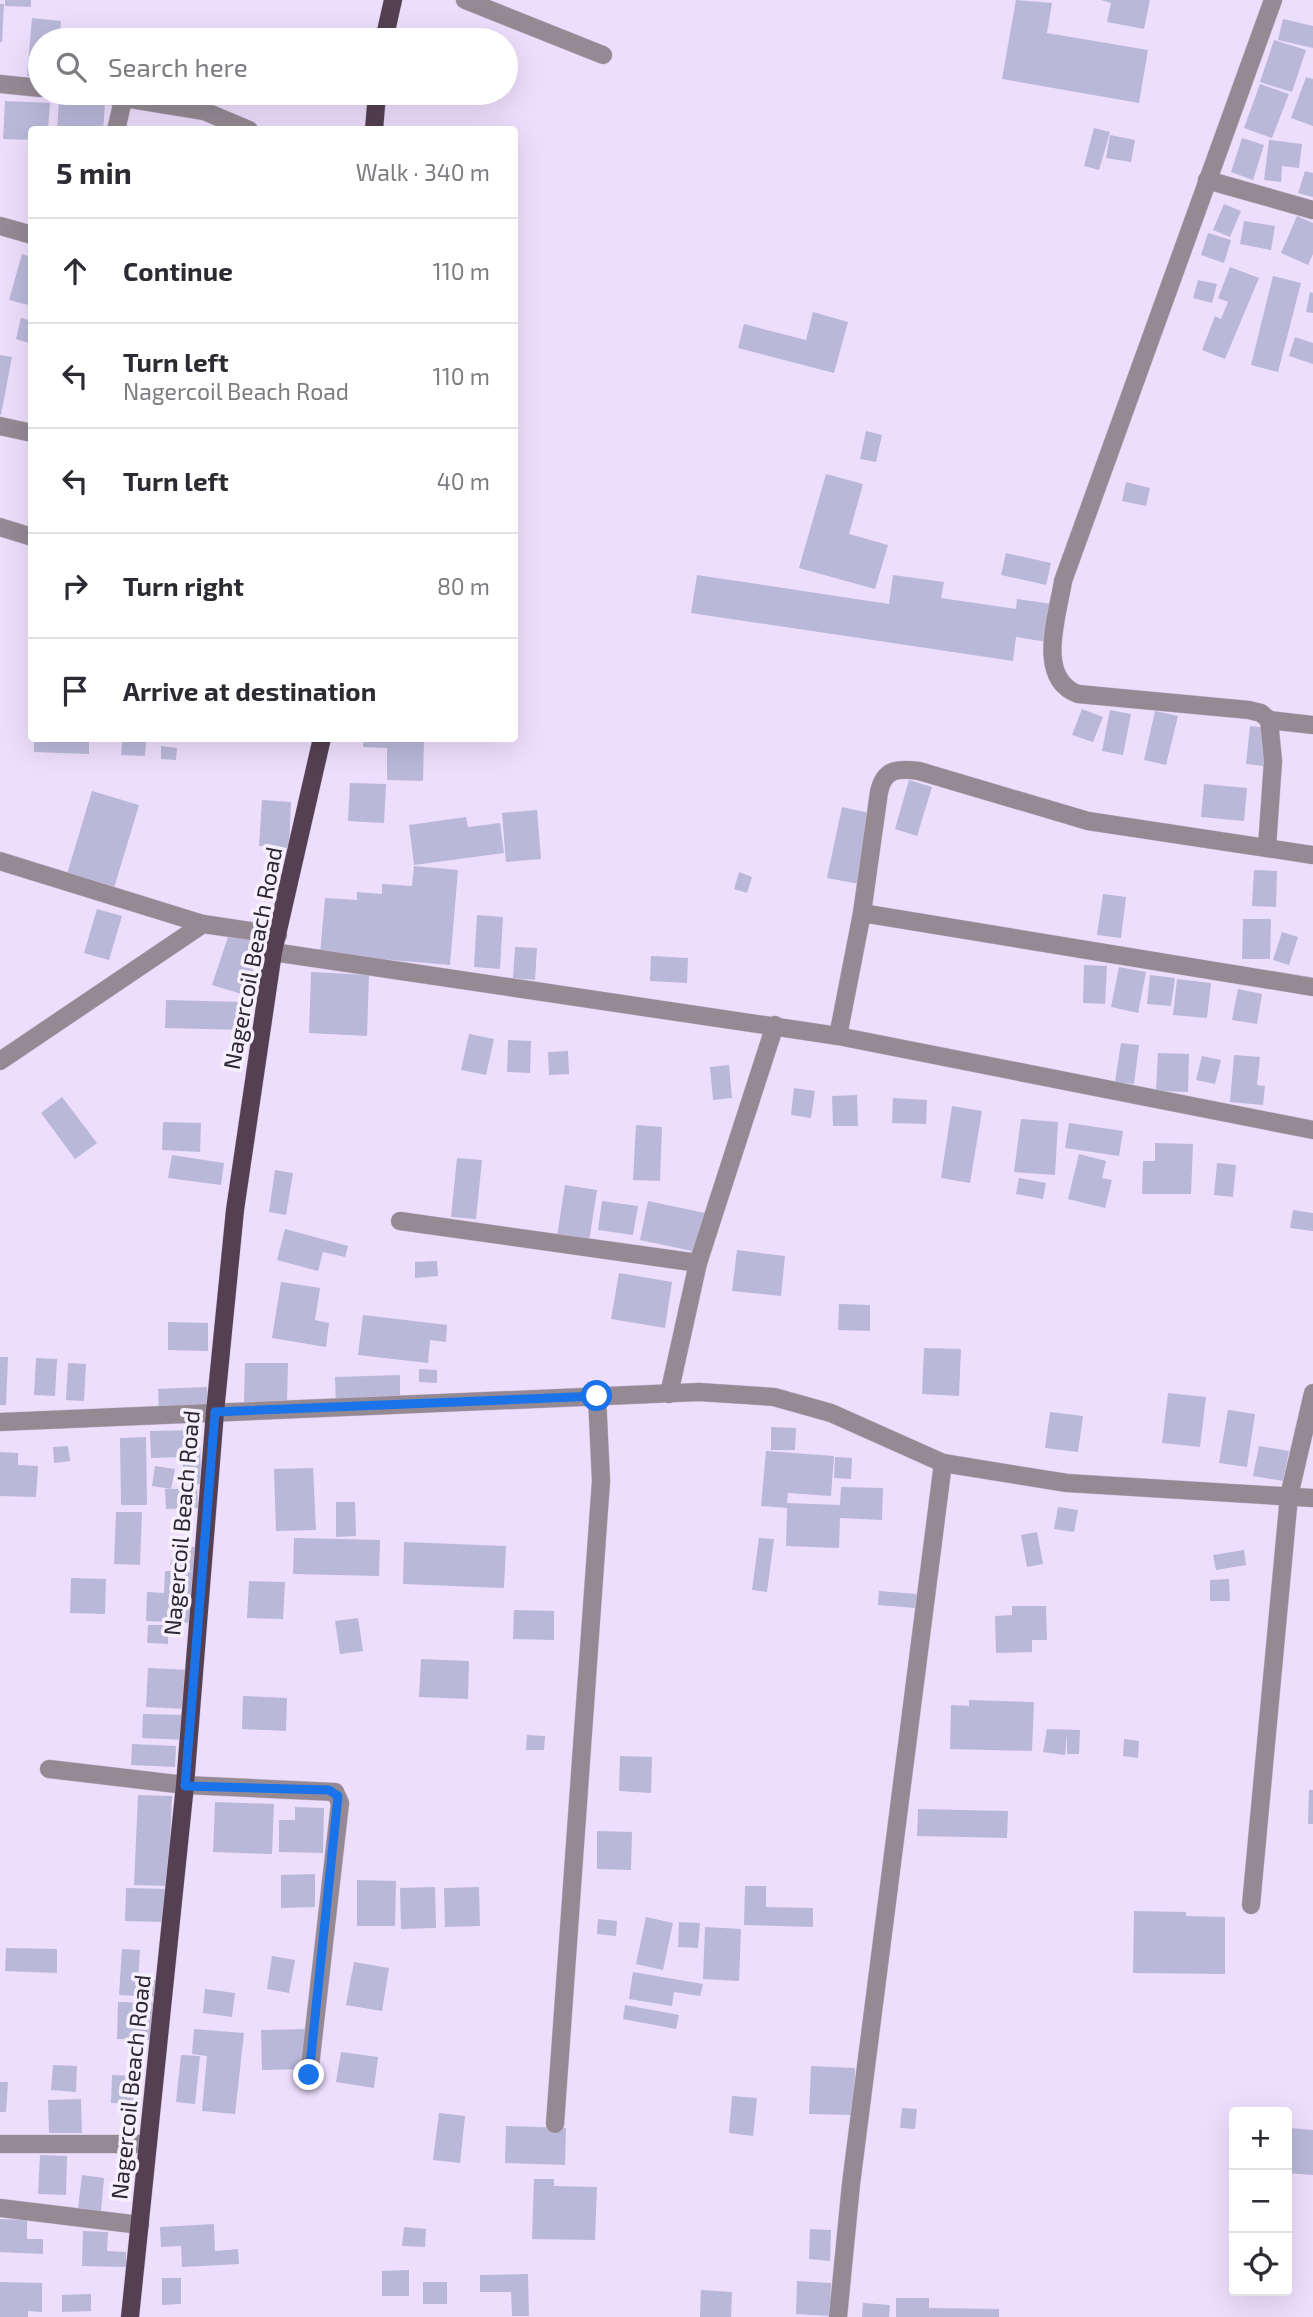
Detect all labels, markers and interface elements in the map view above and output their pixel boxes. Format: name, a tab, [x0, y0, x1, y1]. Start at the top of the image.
search box	[28, 28, 518, 105]
icon: search	[52, 48, 90, 86]
text: Search here	[108, 51, 248, 82]
text: 5 min	[56, 154, 132, 190]
text: Walk · 340 m	[356, 158, 490, 186]
icon: ahead	[56, 252, 94, 290]
text: Continue	[123, 255, 233, 286]
text: 110 m	[433, 257, 490, 285]
text: Turn left	[123, 346, 229, 377]
icon: left	[56, 357, 94, 395]
text: 110 m	[433, 362, 490, 390]
text: Nagercoil Beach Road	[123, 377, 349, 405]
icon: left	[56, 462, 94, 500]
text: Turn left	[123, 465, 229, 496]
text: 40 m	[437, 467, 490, 495]
icon: right	[56, 567, 94, 605]
text: Turn right	[123, 570, 244, 601]
text: 80 m	[437, 572, 490, 600]
icon: arrive	[56, 672, 94, 710]
text: Arrive at destination	[123, 675, 376, 706]
street label: Nagercoil Beach Road	[217, 844, 287, 1072]
route start	[581, 1380, 612, 1411]
street label: Nagercoil Beach Road	[157, 1409, 205, 1637]
street label: Nagercoil Beach Road	[104, 1973, 156, 2201]
route end	[293, 2059, 324, 2090]
map controls	[1229, 2107, 1292, 2296]
button: +	[1229, 2107, 1292, 2170]
button: −	[1229, 2170, 1292, 2233]
button: locate	[1229, 2233, 1292, 2296]

